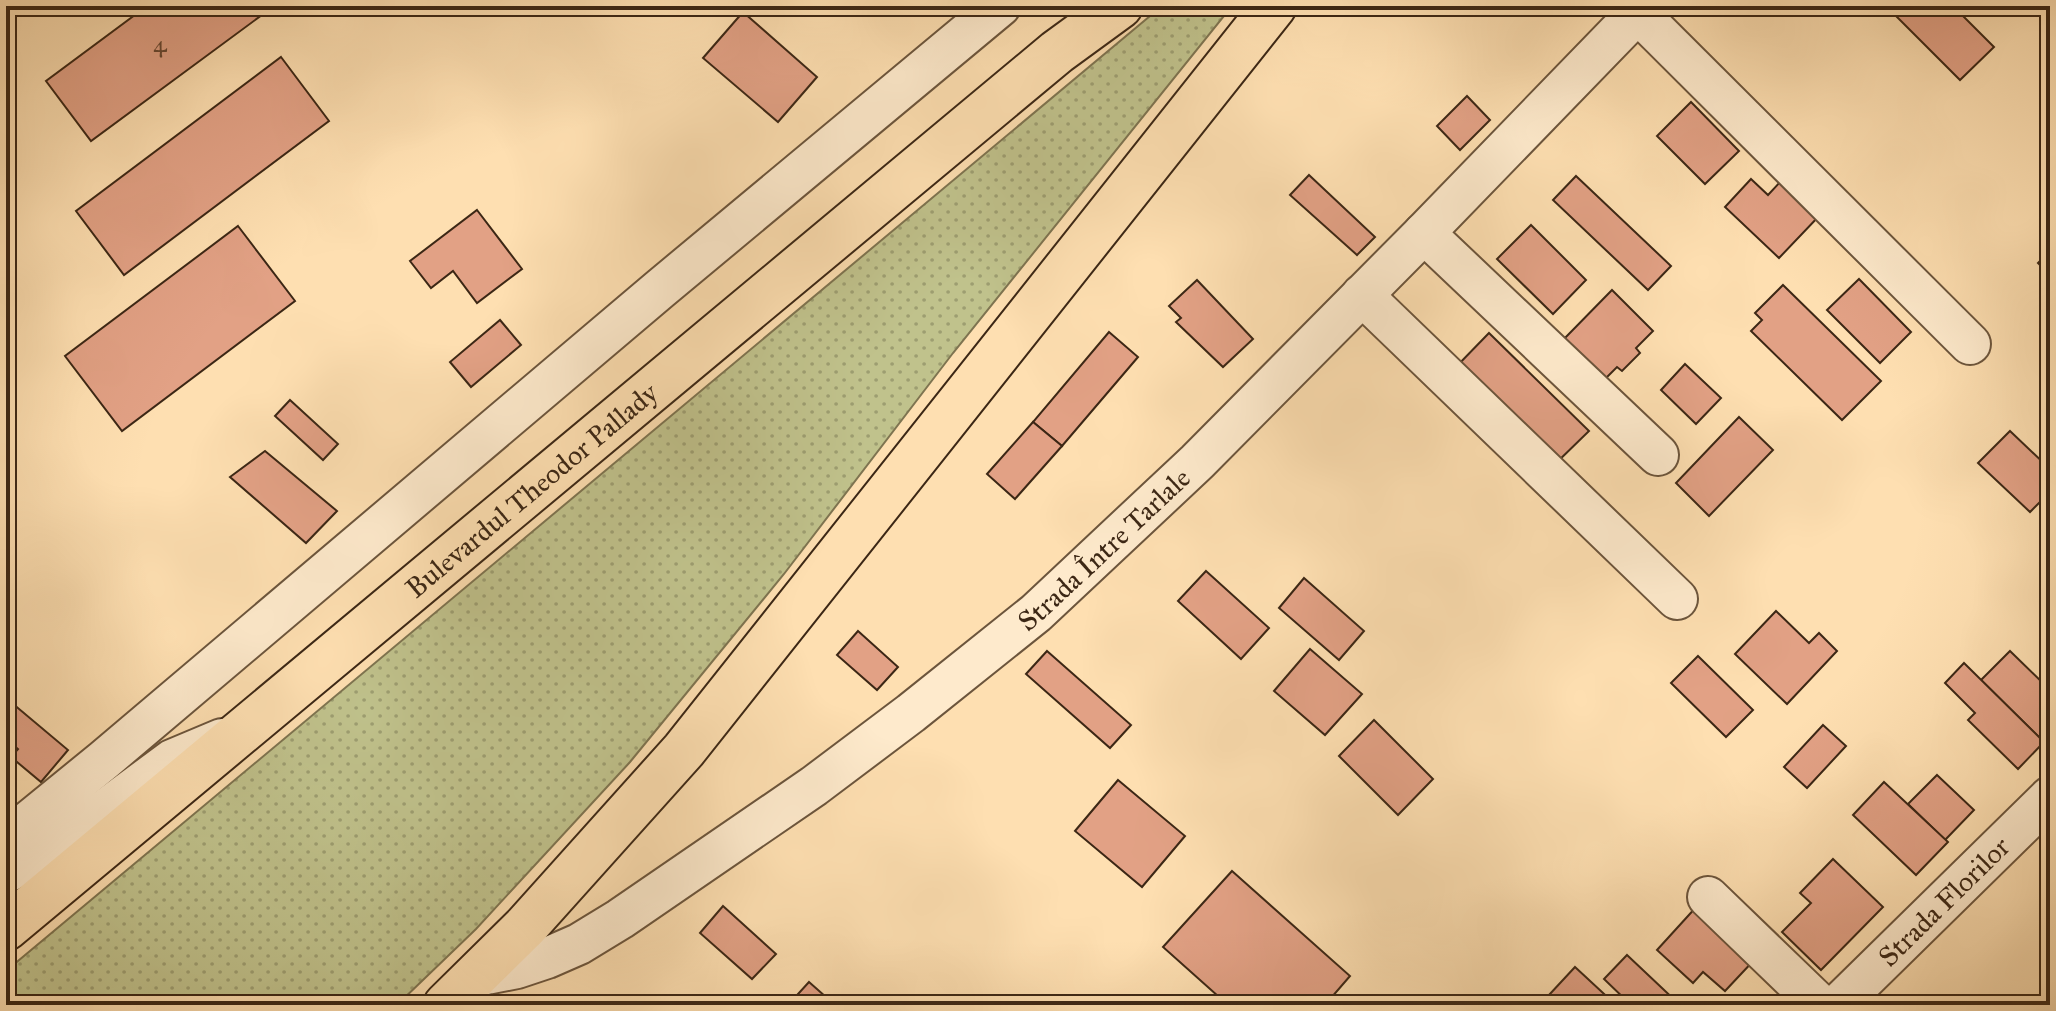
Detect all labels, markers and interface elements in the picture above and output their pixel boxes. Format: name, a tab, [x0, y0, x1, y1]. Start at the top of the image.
house number: 4	[153, 29, 167, 59]
street label: Bulevardul Theodor Pallady	[398, 374, 665, 605]
street label: Strada Între Tarlale	[1010, 460, 1197, 638]
street label: Strada Florilor	[1870, 829, 2017, 974]

